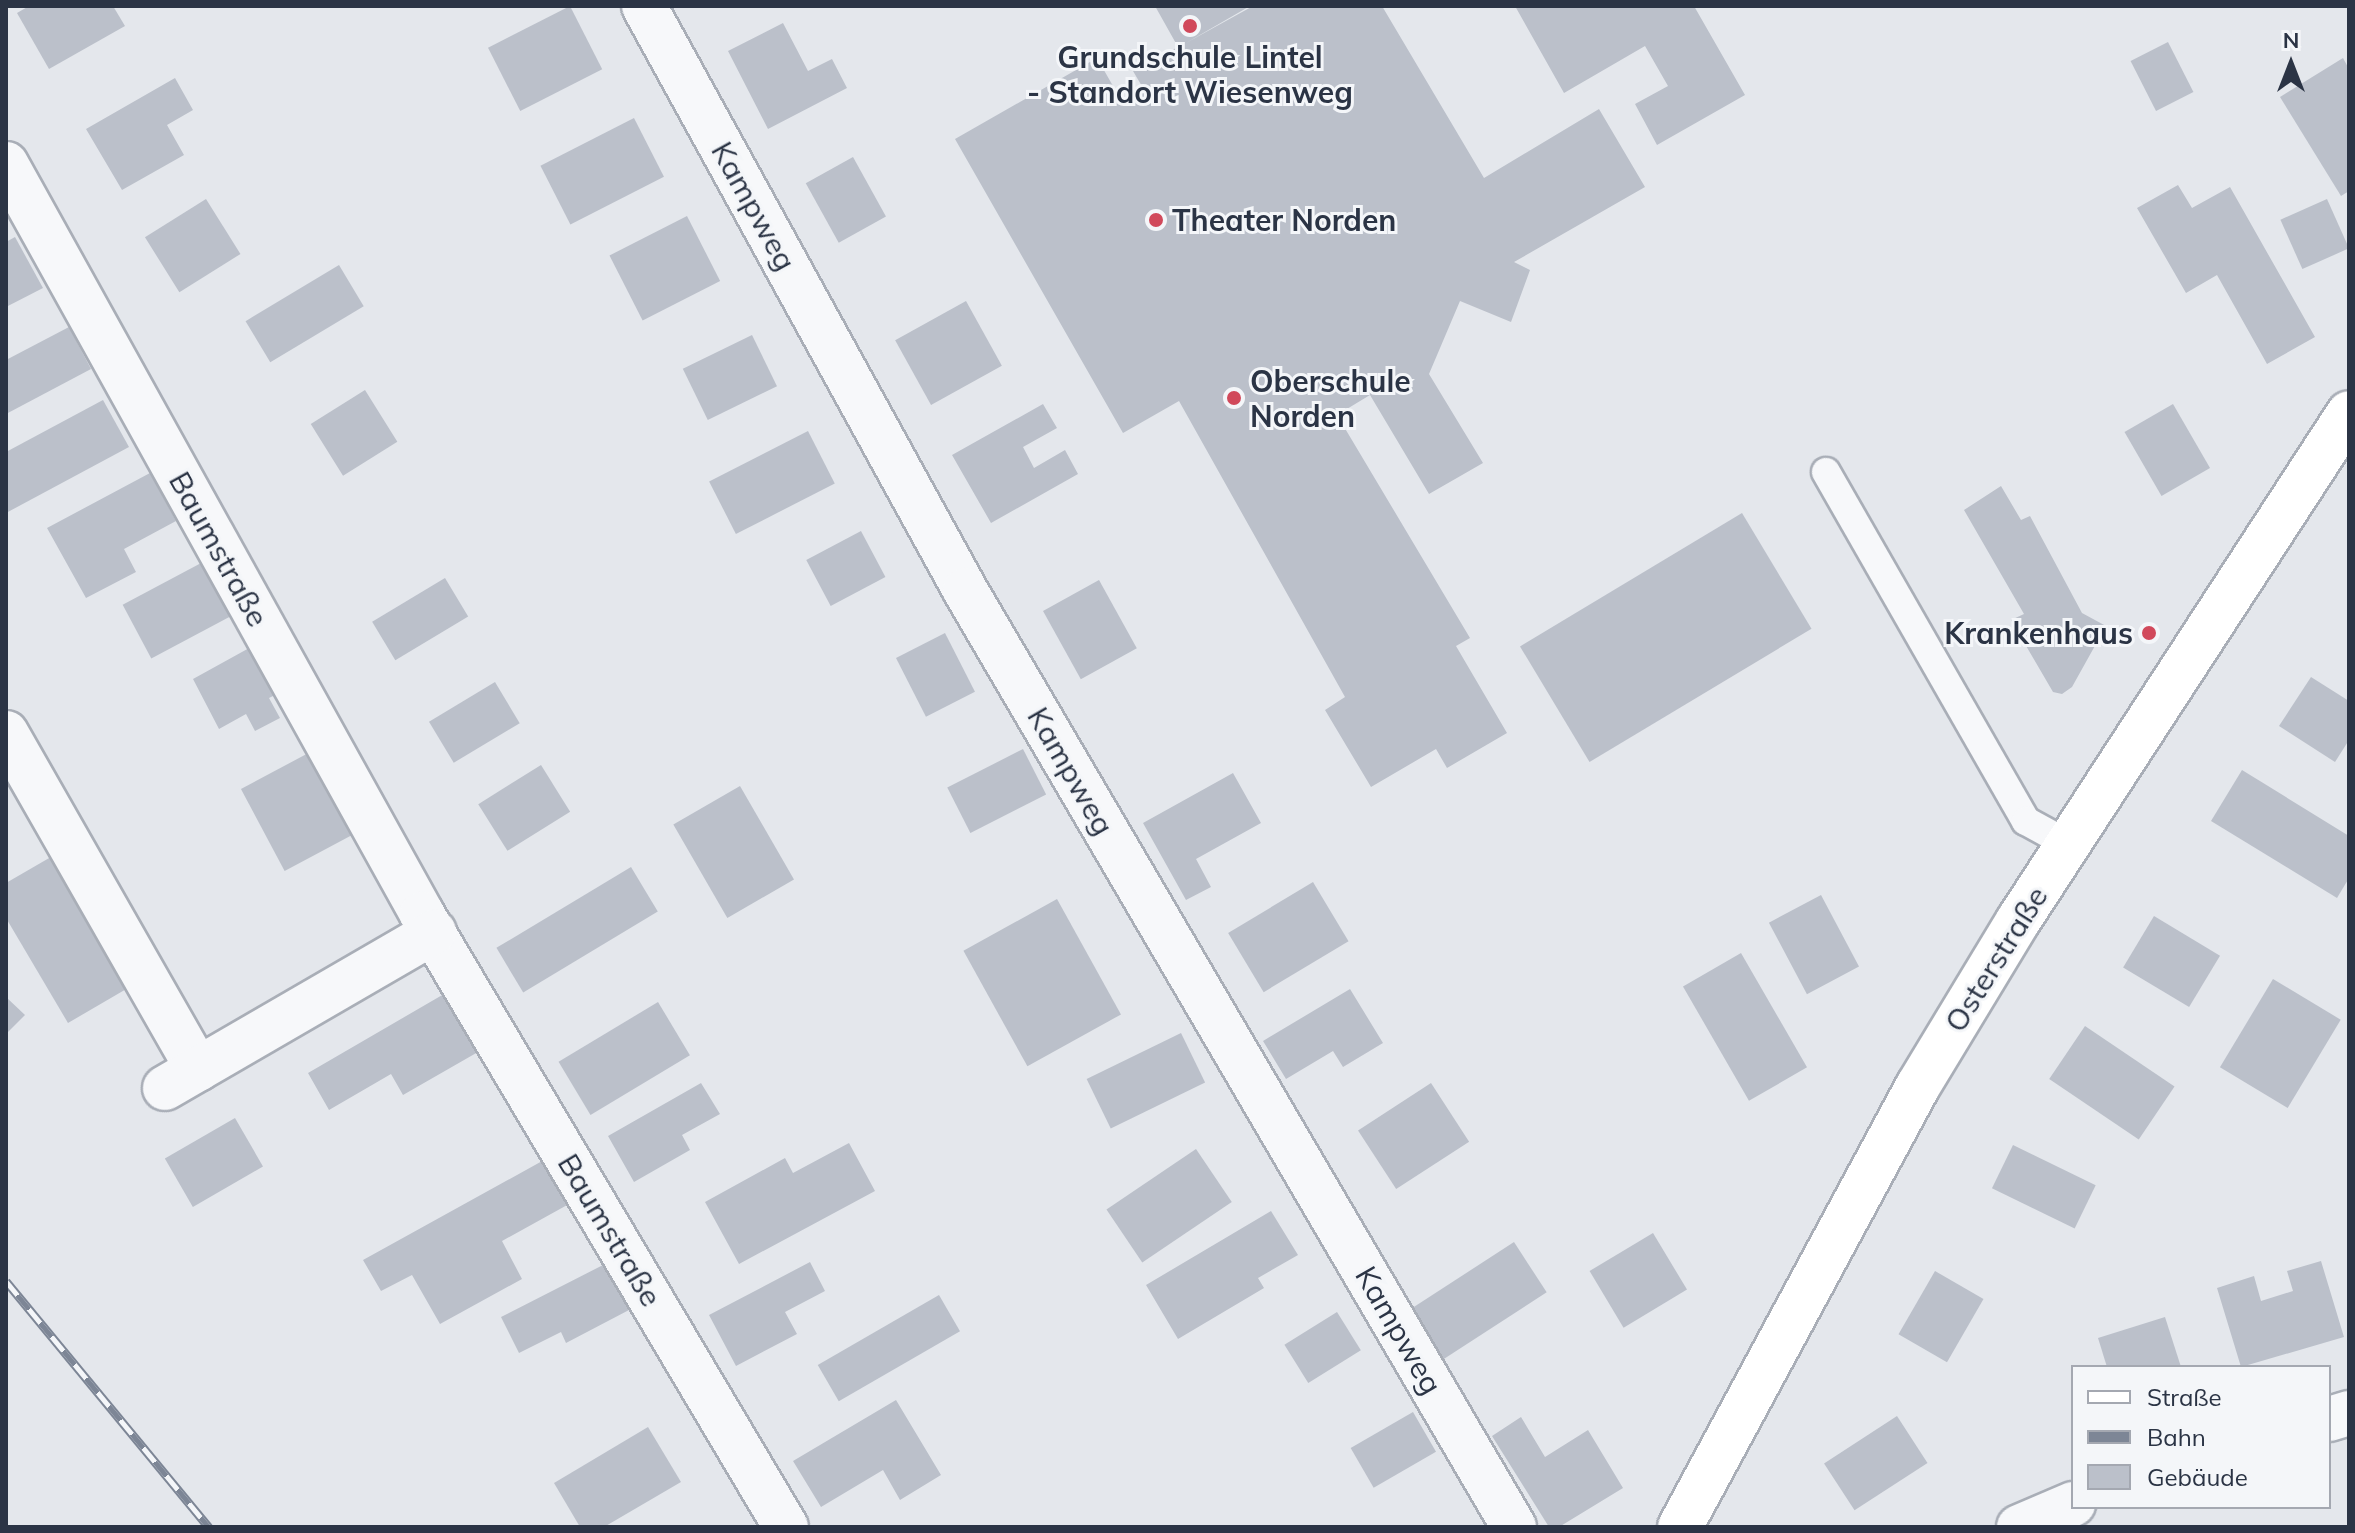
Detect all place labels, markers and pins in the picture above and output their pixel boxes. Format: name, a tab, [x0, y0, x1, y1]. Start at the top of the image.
marker: Grundschule Lintel - Standort Wiesenweg	[1181, 17, 1199, 35]
place label: Grundschule Lintel - Standort Wiesenweg	[1027, 39, 1353, 110]
place label: Theater Norden	[1172, 202, 1396, 238]
marker: Theater Norden	[1147, 211, 1165, 229]
place label: Oberschule Norden	[1250, 363, 1411, 434]
marker: Oberschule Norden	[1225, 389, 1243, 407]
place label: Krankenhaus	[1944, 615, 2133, 651]
marker: Krankenhaus	[2140, 624, 2158, 642]

